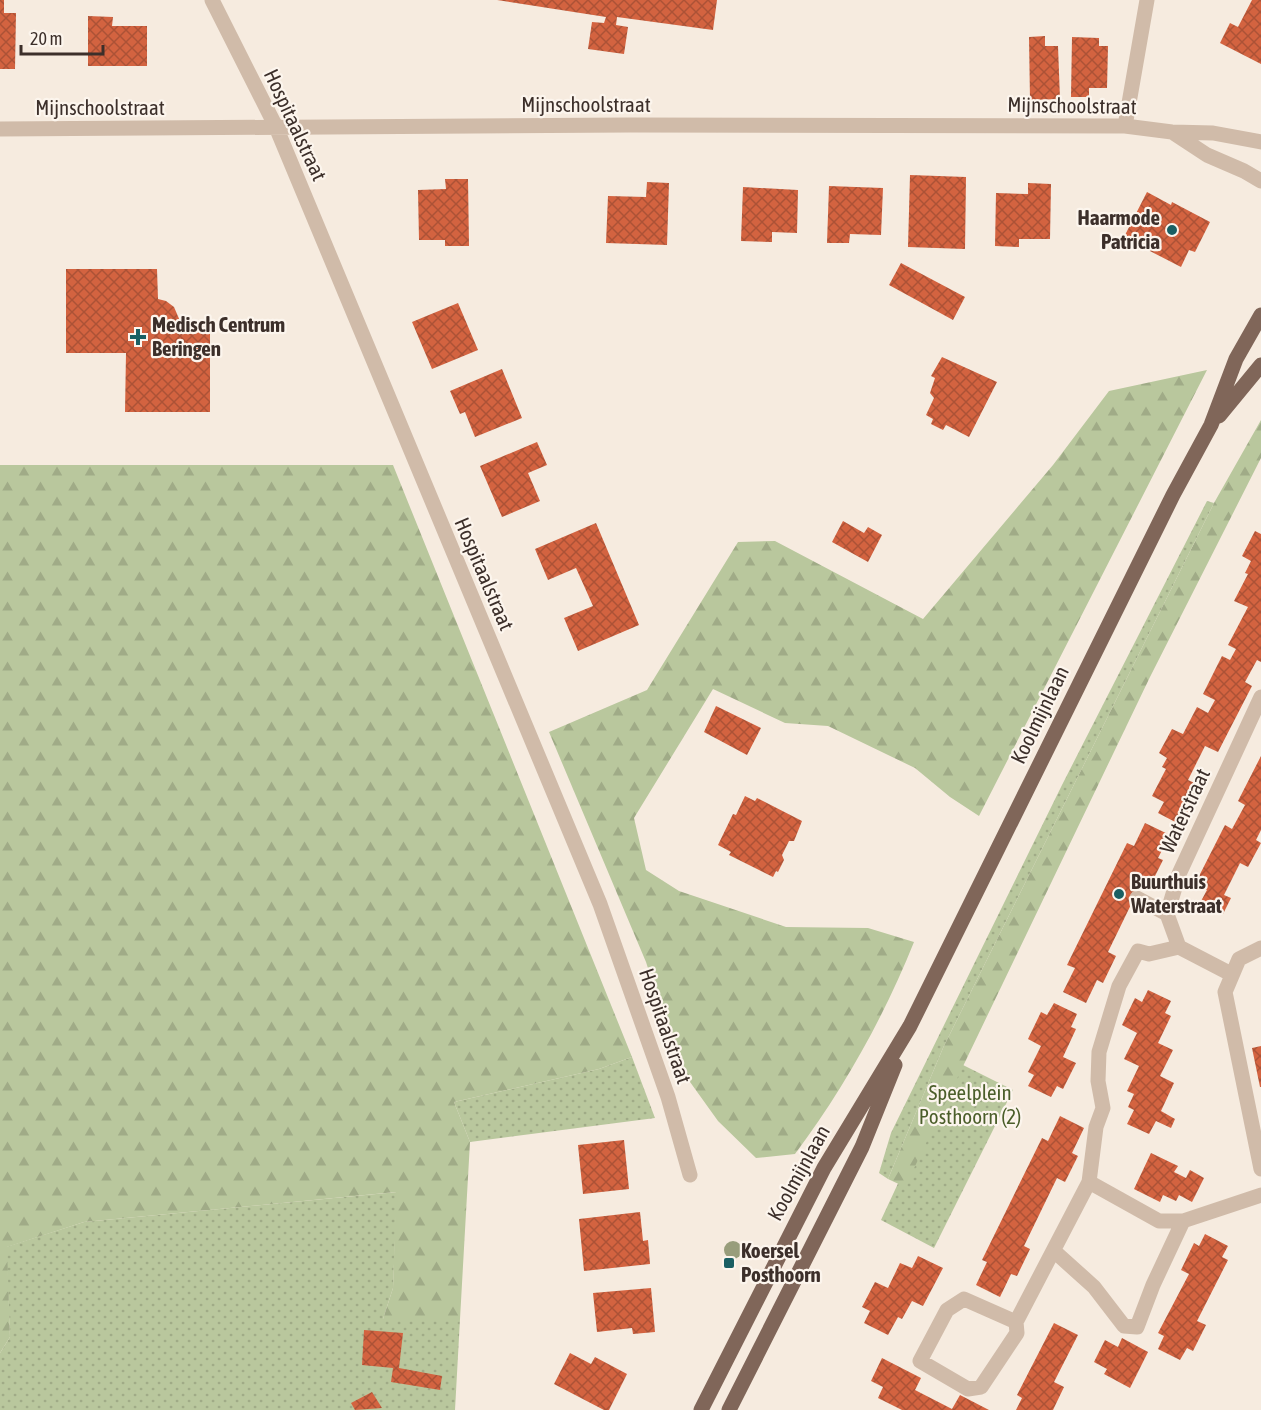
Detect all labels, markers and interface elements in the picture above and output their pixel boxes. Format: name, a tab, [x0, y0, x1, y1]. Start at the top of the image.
scale bar	[21, 18, 104, 56]
text: 20 m	[30, 28, 62, 49]
street label: Hospitaalstraat	[260, 65, 332, 184]
street label: Mijnschoolstraat	[521, 92, 651, 116]
street label: Mijnschoolstraat	[1007, 92, 1137, 118]
street label: Mijnschoolstraat	[35, 95, 165, 119]
place label: Haarmode Patricia	[1078, 205, 1160, 253]
marker: Haarmode Patricia	[1165, 223, 1179, 237]
place label: Medisch Centrum Beringen	[152, 312, 285, 360]
marker: Medisch Centrum Beringen	[129, 328, 147, 346]
street label: Hospitaalstraat	[450, 514, 519, 634]
street label: Koolmijnlaan	[1005, 662, 1073, 767]
street label: Waterstraat	[1154, 764, 1214, 857]
place label: Buurthuis Waterstraat	[1130, 869, 1222, 917]
marker: Buurthuis Waterstraat	[1112, 887, 1126, 901]
street label: Hospitaalstraat	[635, 965, 697, 1086]
park label: Speelplein Posthoorn (2)	[919, 1080, 1021, 1128]
street label: Koolmijnlaan	[762, 1121, 834, 1224]
place label: Koersel Posthoorn	[741, 1238, 821, 1286]
marker: Koersel Posthoorn	[722, 1256, 736, 1270]

